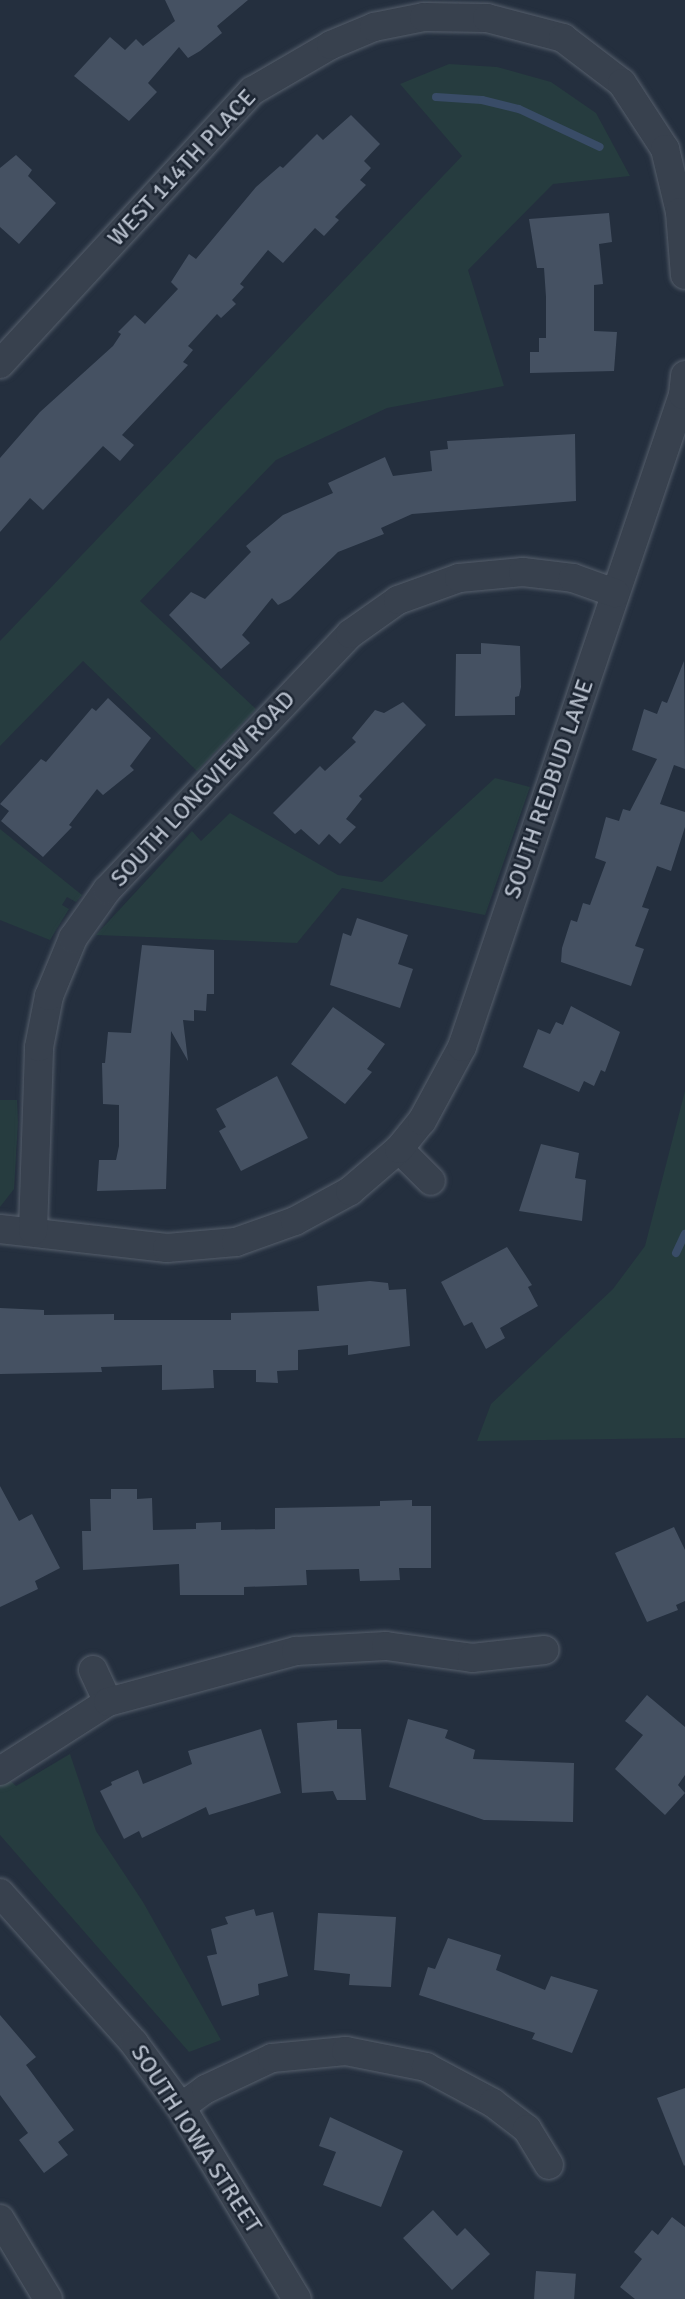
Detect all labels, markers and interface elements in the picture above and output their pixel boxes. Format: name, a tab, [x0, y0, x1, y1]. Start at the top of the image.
street label: WEST 114TH PLACE	[102, 83, 262, 253]
street label: SOUTH REDBUD LANE	[498, 675, 600, 903]
street label: SOUTH LONGVIEW ROAD	[105, 685, 301, 893]
street label: SOUTH IOWA STREET	[124, 2039, 268, 2239]

